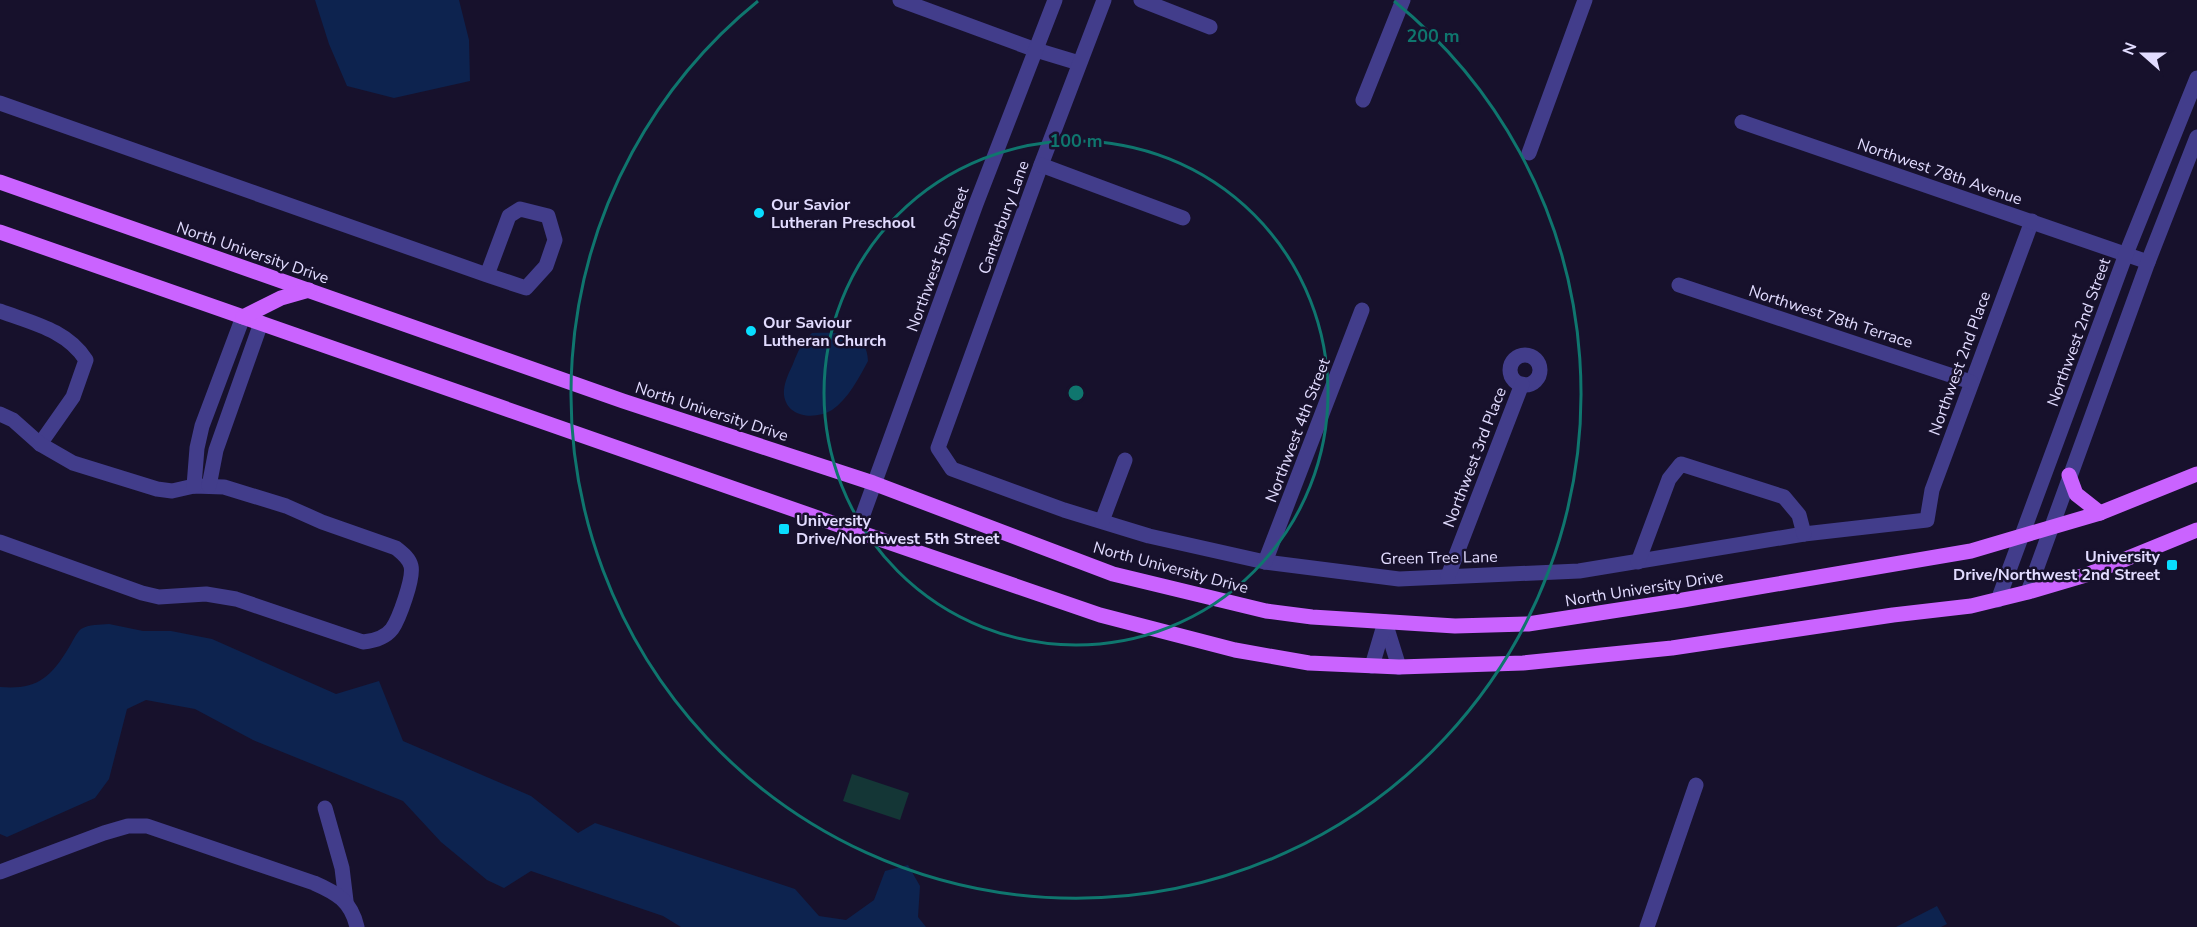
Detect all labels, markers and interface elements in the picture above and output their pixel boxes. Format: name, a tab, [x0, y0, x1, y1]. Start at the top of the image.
text: 200 m	[1406, 24, 1460, 48]
north arrow	[2113, 24, 2173, 84]
text: N	[2118, 39, 2142, 59]
text: 100 m	[1049, 129, 1103, 153]
street label: Northwest 78th Avenue	[1854, 133, 2025, 211]
street label: Canterbury Lane	[973, 157, 1035, 277]
street label: Northwest 5th Street	[901, 183, 975, 335]
place label: Our Savior Lutheran Preschool	[771, 194, 915, 234]
marker: Our Savior Lutheran Preschool	[752, 206, 766, 220]
street label: North University Drive	[174, 217, 332, 289]
street label: Northwest 2nd Street	[2042, 255, 2116, 410]
street label: Northwest 78th Terrace	[1746, 280, 1916, 354]
street label: Northwest 2nd Place	[1924, 288, 1996, 438]
place label: Our Saviour Lutheran Church	[763, 312, 886, 352]
marker: Our Saviour Lutheran Church	[744, 324, 758, 338]
street label: Northwest 4th Street	[1260, 355, 1336, 506]
street label: North University Drive	[632, 377, 791, 447]
centre of rings	[1066, 383, 1086, 403]
street label: Northwest 3rd Place	[1438, 384, 1512, 531]
place label: University Drive/Northwest 5th Street	[796, 510, 1000, 550]
marker: University Drive/Northwest 5th Street	[777, 522, 791, 536]
street label: North University Drive	[1091, 537, 1251, 599]
street label: Green Tree Lane	[1380, 546, 1498, 570]
place label: University Drive/Northwest 2nd Street	[1953, 546, 2161, 586]
marker: University Drive/Northwest 2nd Street	[2165, 558, 2179, 572]
street label: North University Drive	[1564, 566, 1725, 612]

